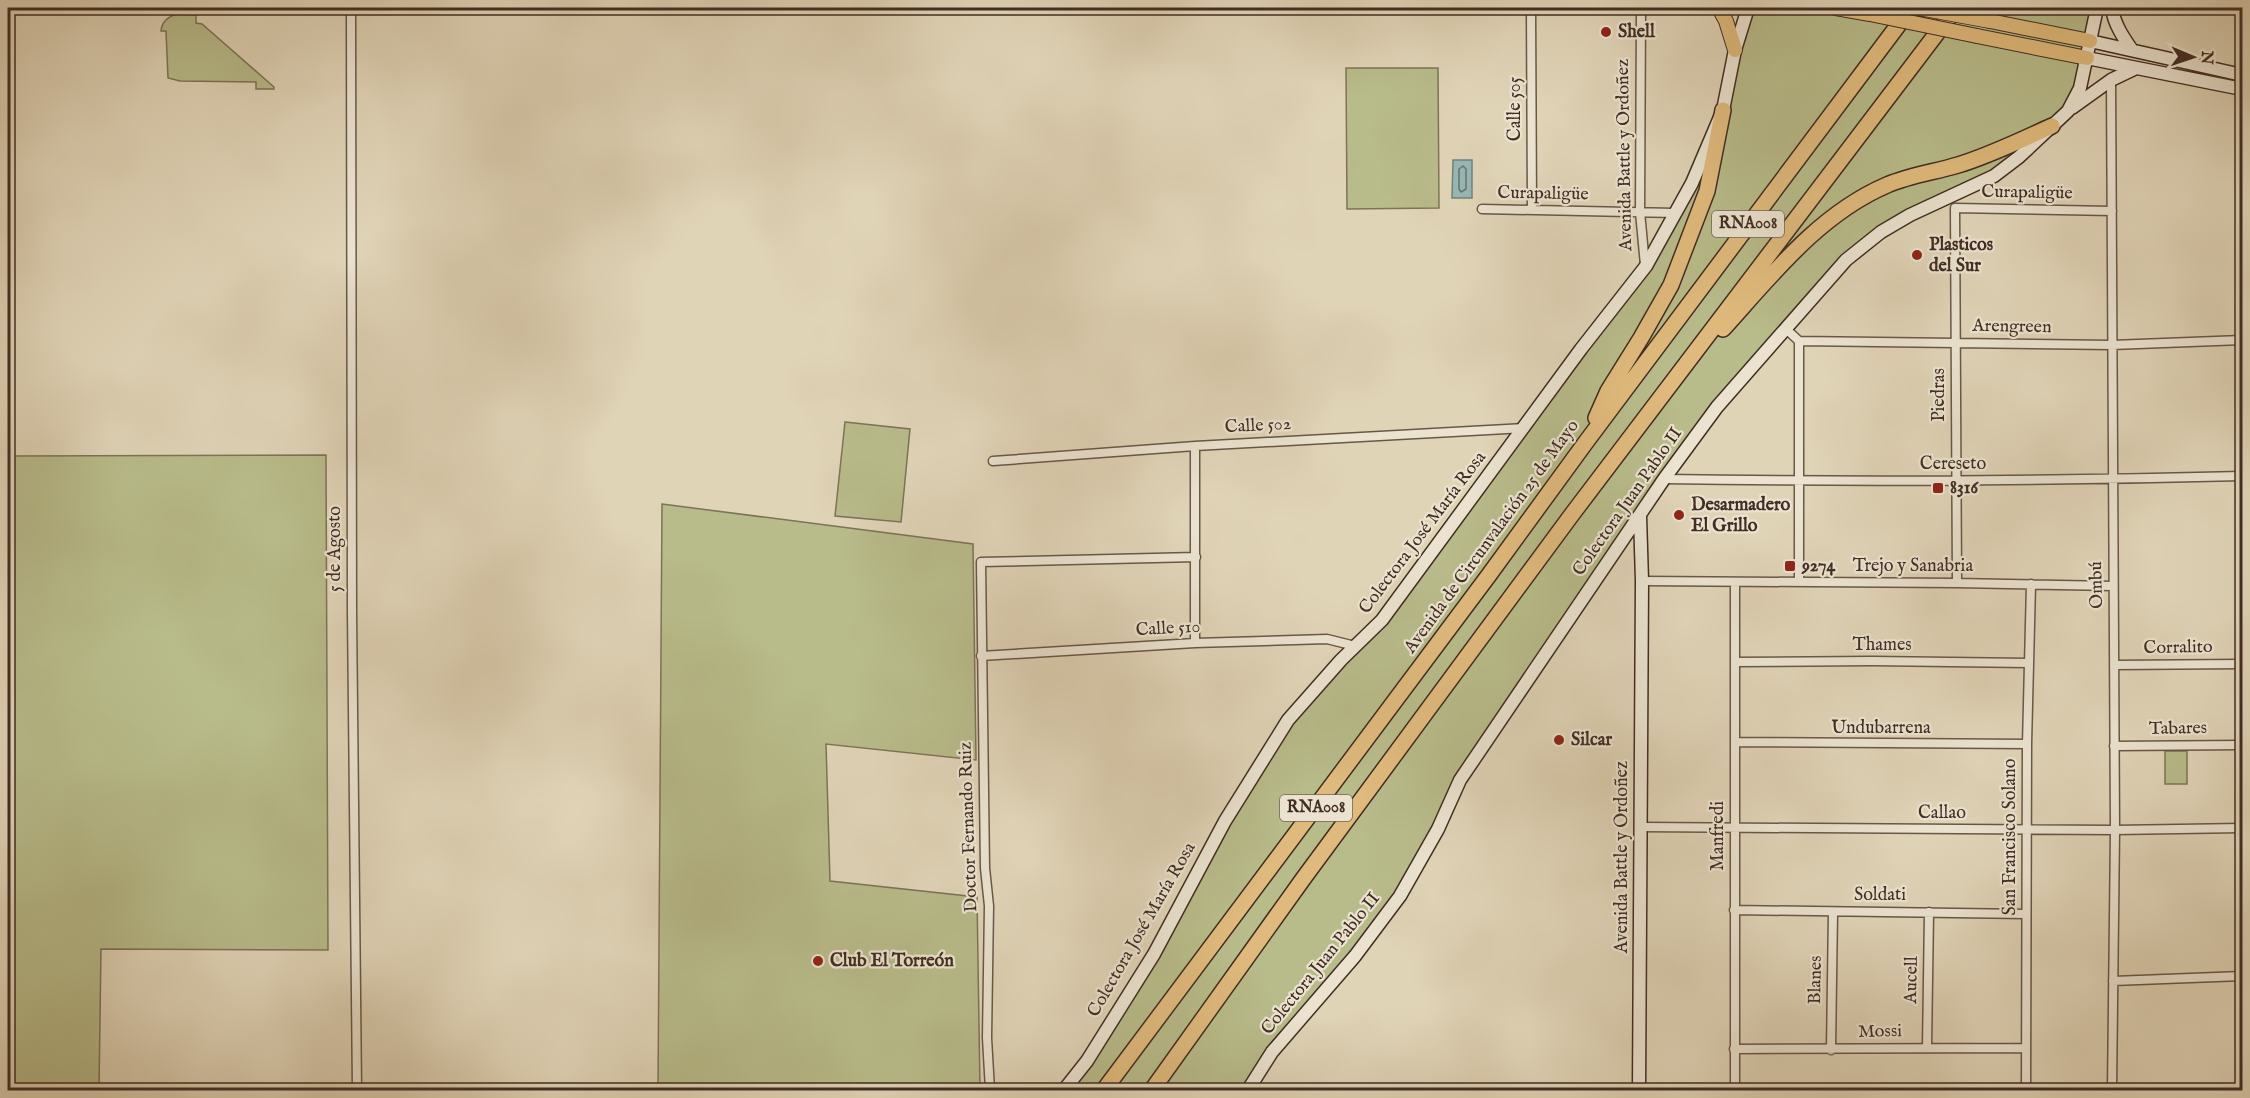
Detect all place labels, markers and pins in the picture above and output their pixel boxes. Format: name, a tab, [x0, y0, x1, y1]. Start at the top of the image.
place label: Shell	[1618, 21, 1656, 44]
marker: Shell	[1599, 25, 1613, 39]
place label: Plasticos del Sur	[1929, 234, 1994, 278]
marker: Plasticos del Sur	[1910, 248, 1924, 262]
place label: 8316	[1950, 477, 1979, 500]
marker: 8316	[1931, 481, 1945, 495]
place label: Desarmadero El Grillo	[1691, 494, 1791, 538]
marker: Desarmadero El Grillo	[1672, 508, 1686, 522]
place label: 9274	[1801, 555, 1836, 578]
marker: 9274	[1783, 559, 1797, 573]
place label: Silcar	[1571, 729, 1612, 752]
marker: Silcar	[1552, 733, 1566, 747]
place label: Club El Torreón	[830, 950, 954, 973]
marker: Club El Torreón	[811, 954, 825, 968]

